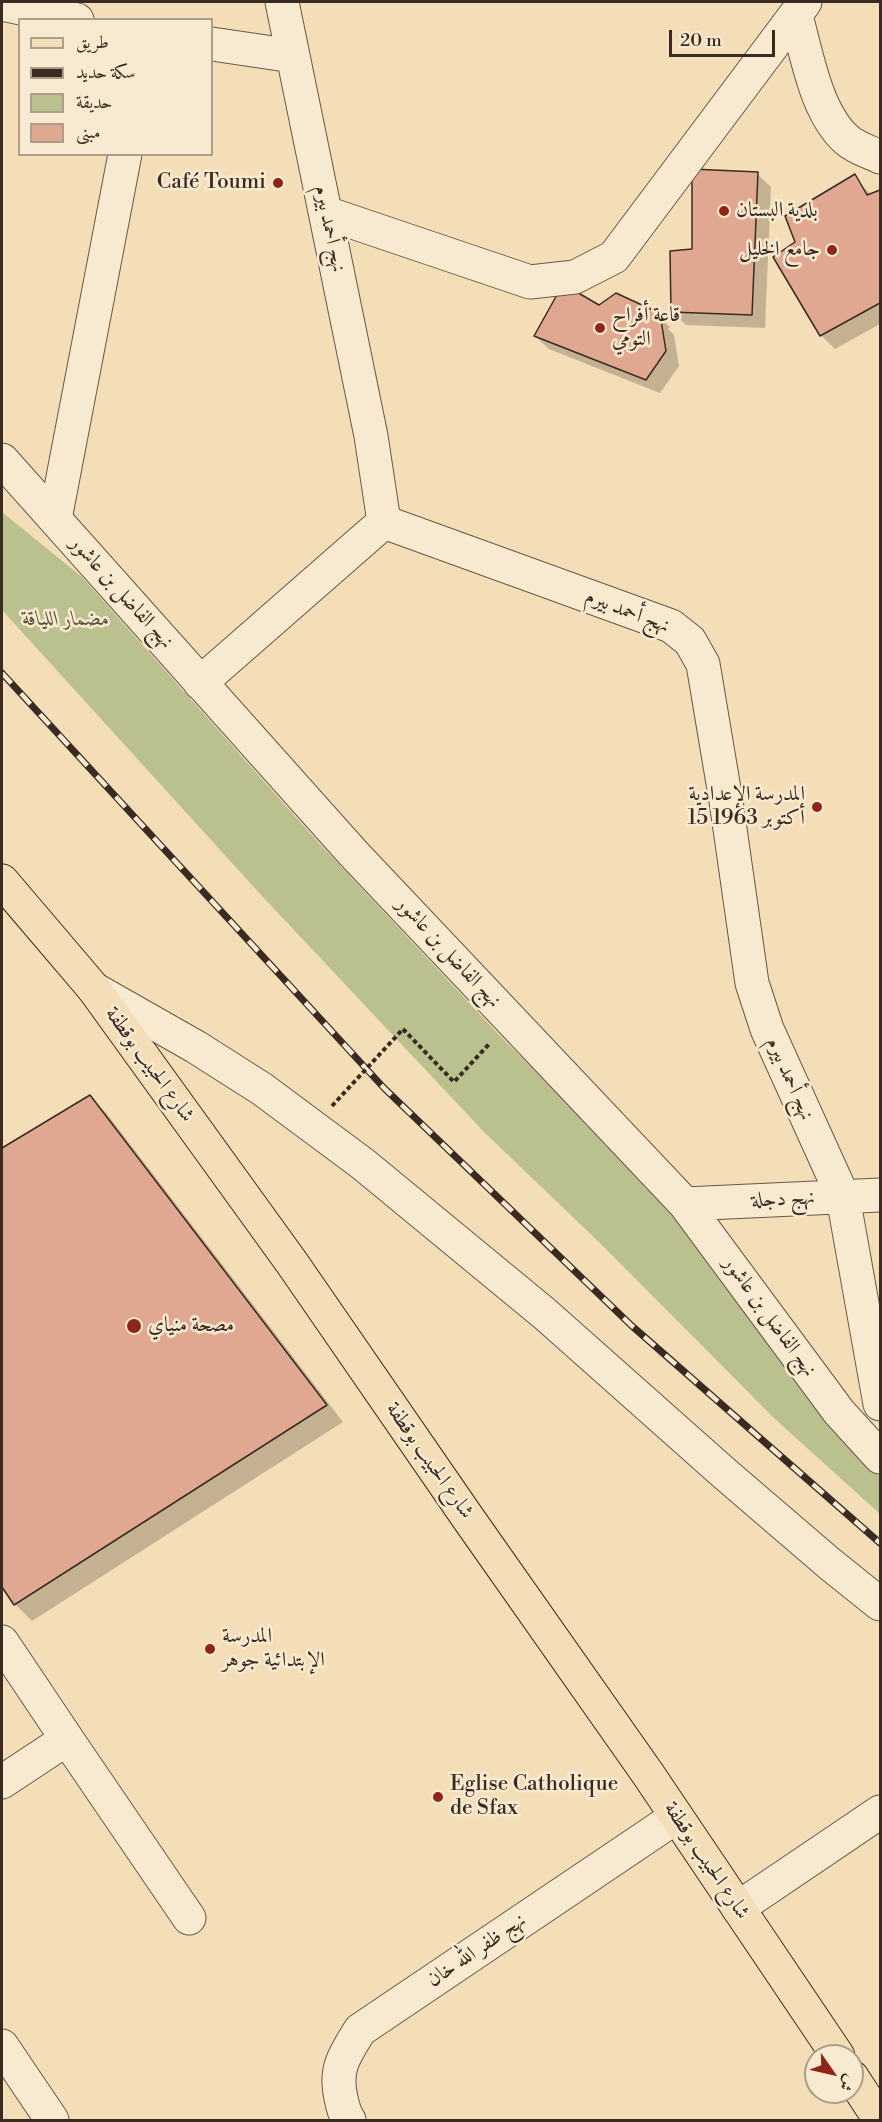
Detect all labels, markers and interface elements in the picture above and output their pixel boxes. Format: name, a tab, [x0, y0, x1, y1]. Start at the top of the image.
legend	[18, 18, 213, 156]
scale bar	[672, 18, 778, 56]
text: 20 m	[680, 29, 722, 52]
text: طريق	[76, 31, 109, 54]
text: سكة حديد	[76, 61, 135, 84]
text: حديقة	[76, 91, 112, 114]
text: مبنى	[76, 121, 101, 144]
place label: Café Toumi	[157, 170, 266, 196]
marker: Café Toumi	[271, 176, 285, 190]
street label: نهج أحمد بيرم	[307, 183, 351, 275]
place label: بلدية البستان	[736, 198, 818, 224]
marker: بلدية البستان	[717, 204, 731, 218]
place label: جامع الخليل	[739, 237, 820, 263]
marker: جامع الخليل	[825, 243, 839, 257]
place label: قاعة أفراح التومي	[612, 303, 680, 353]
marker: قاعة أفراح التومي	[593, 321, 607, 335]
street label: نهج الفاضل بن عاشور	[64, 531, 178, 655]
street label: نهج أحمد بيرم	[581, 584, 673, 640]
park label: مضمار اللياقة	[22, 607, 110, 633]
place label: المدرسة الإعدادية 15 أكتوبر 1963	[688, 782, 805, 832]
marker: المدرسة الإعدادية 15 أكتوبر 1963	[810, 800, 824, 814]
street label: نهج الفاضل بن عاشور	[390, 892, 506, 1014]
street label: شارع الحبيب بوقطفة	[99, 1002, 199, 1128]
street label: نهج أحمد بيرم	[760, 1034, 818, 1124]
street label: نهج دجلة	[751, 1186, 815, 1214]
street label: نهج الفاضل بن عاشور	[717, 1252, 821, 1382]
place label: مصحة منياي	[148, 1313, 234, 1339]
marker: مصحة منياي	[125, 1317, 143, 1335]
street label: شارع الحبيب بوقطفة	[380, 1398, 478, 1524]
place label: المدرسة الإبتدائية جوهر	[222, 1624, 325, 1674]
marker: المدرسة الإبتدائية جوهر	[203, 1642, 217, 1656]
place label: Eglise Catholique de Sfax	[450, 1772, 618, 1822]
marker: Eglise Catholique de Sfax	[431, 1790, 445, 1804]
street label: شارع الحبيب بوقطفة	[657, 1797, 755, 1925]
street label: نهج ظفر الله خان	[423, 1909, 531, 1993]
north arrow	[804, 2044, 864, 2104]
text: ش	[835, 2071, 860, 2095]

